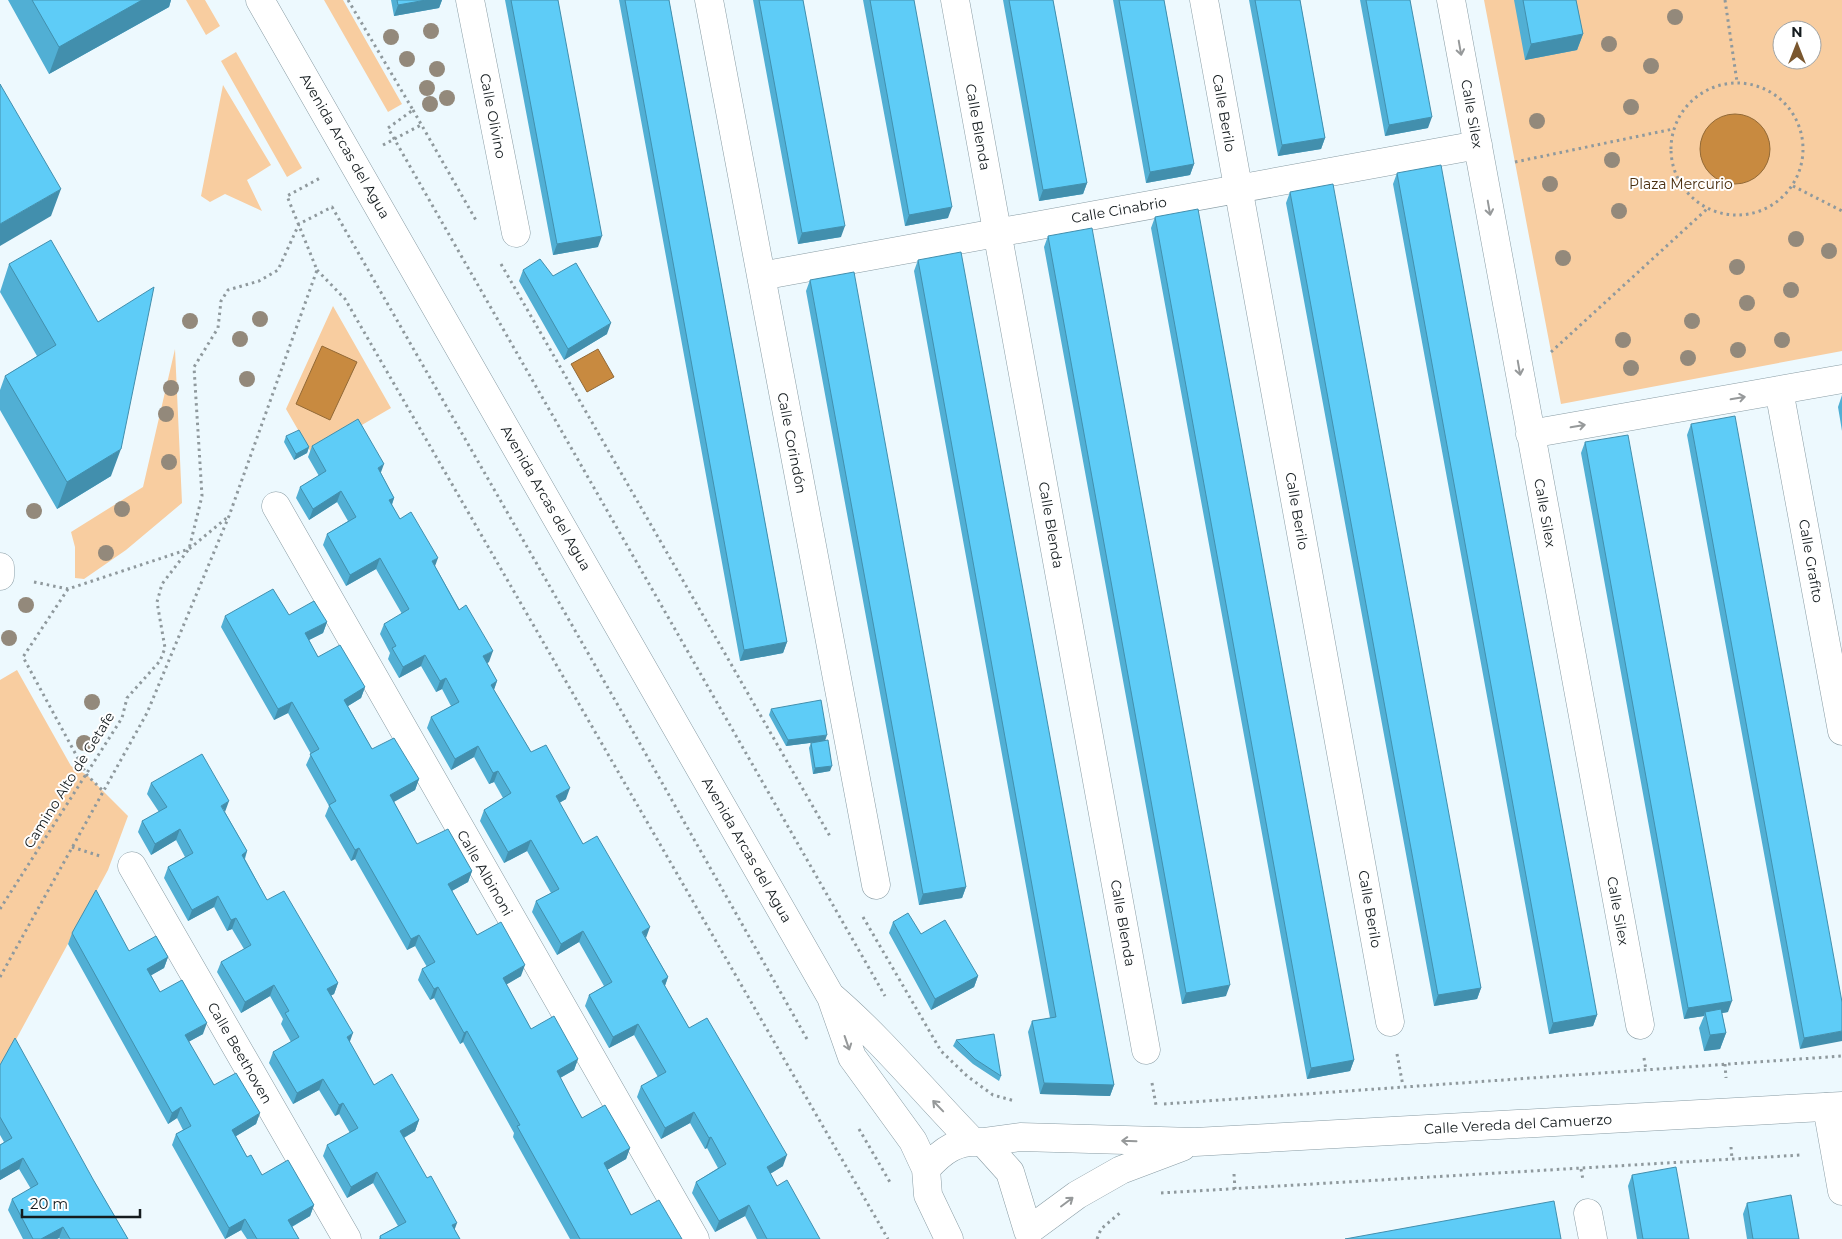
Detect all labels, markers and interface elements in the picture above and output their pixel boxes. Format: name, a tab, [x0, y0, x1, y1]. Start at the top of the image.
north arrow	[1772, 20, 1822, 70]
text: N	[1791, 23, 1803, 41]
one-way arrow	[1456, 40, 1466, 56]
street label: Avenida Arcas del Agua	[296, 70, 394, 222]
street label: Calle Olivino	[476, 72, 510, 160]
street label: Calle Berilo	[1208, 73, 1240, 153]
street label: Calle Silex	[1457, 78, 1487, 150]
street label: Calle Blenda	[962, 82, 994, 172]
park label: Plaza Mercurio	[1629, 175, 1733, 193]
street label: Calle Cinabrio	[1070, 193, 1168, 227]
one-way arrow	[1485, 199, 1495, 215]
one-way arrow	[1514, 359, 1524, 375]
street label: Calle Corindón	[773, 391, 811, 495]
one-way arrow	[1730, 392, 1746, 402]
one-way arrow	[1570, 420, 1586, 430]
street label: Avenida Arcas del Agua	[497, 422, 595, 574]
street label: Calle Berilo	[1281, 471, 1313, 551]
street label: Calle Silex	[1530, 477, 1560, 549]
street label: Calle Blenda	[1035, 480, 1067, 570]
street label: Calle Grafito	[1795, 518, 1827, 604]
street label: Camino Alto de Getafe	[20, 708, 118, 852]
street label: Avenida Arcas del Agua	[698, 774, 796, 926]
street label: Calle Albinoni	[453, 827, 517, 919]
street label: Calle Berilo	[1354, 869, 1386, 949]
street label: Calle Silex	[1603, 875, 1633, 947]
street label: Calle Blenda	[1107, 878, 1139, 968]
street label: Calle Beethoven	[204, 999, 276, 1107]
one-way arrow	[843, 1034, 852, 1050]
one-way arrow	[932, 1100, 944, 1112]
street label: Calle Vereda del Camuerzo	[1424, 1110, 1613, 1138]
one-way arrow	[1121, 1136, 1137, 1145]
scale bar	[22, 1186, 140, 1218]
text: 20 m	[30, 1194, 68, 1213]
one-way arrow	[1060, 1197, 1074, 1207]

